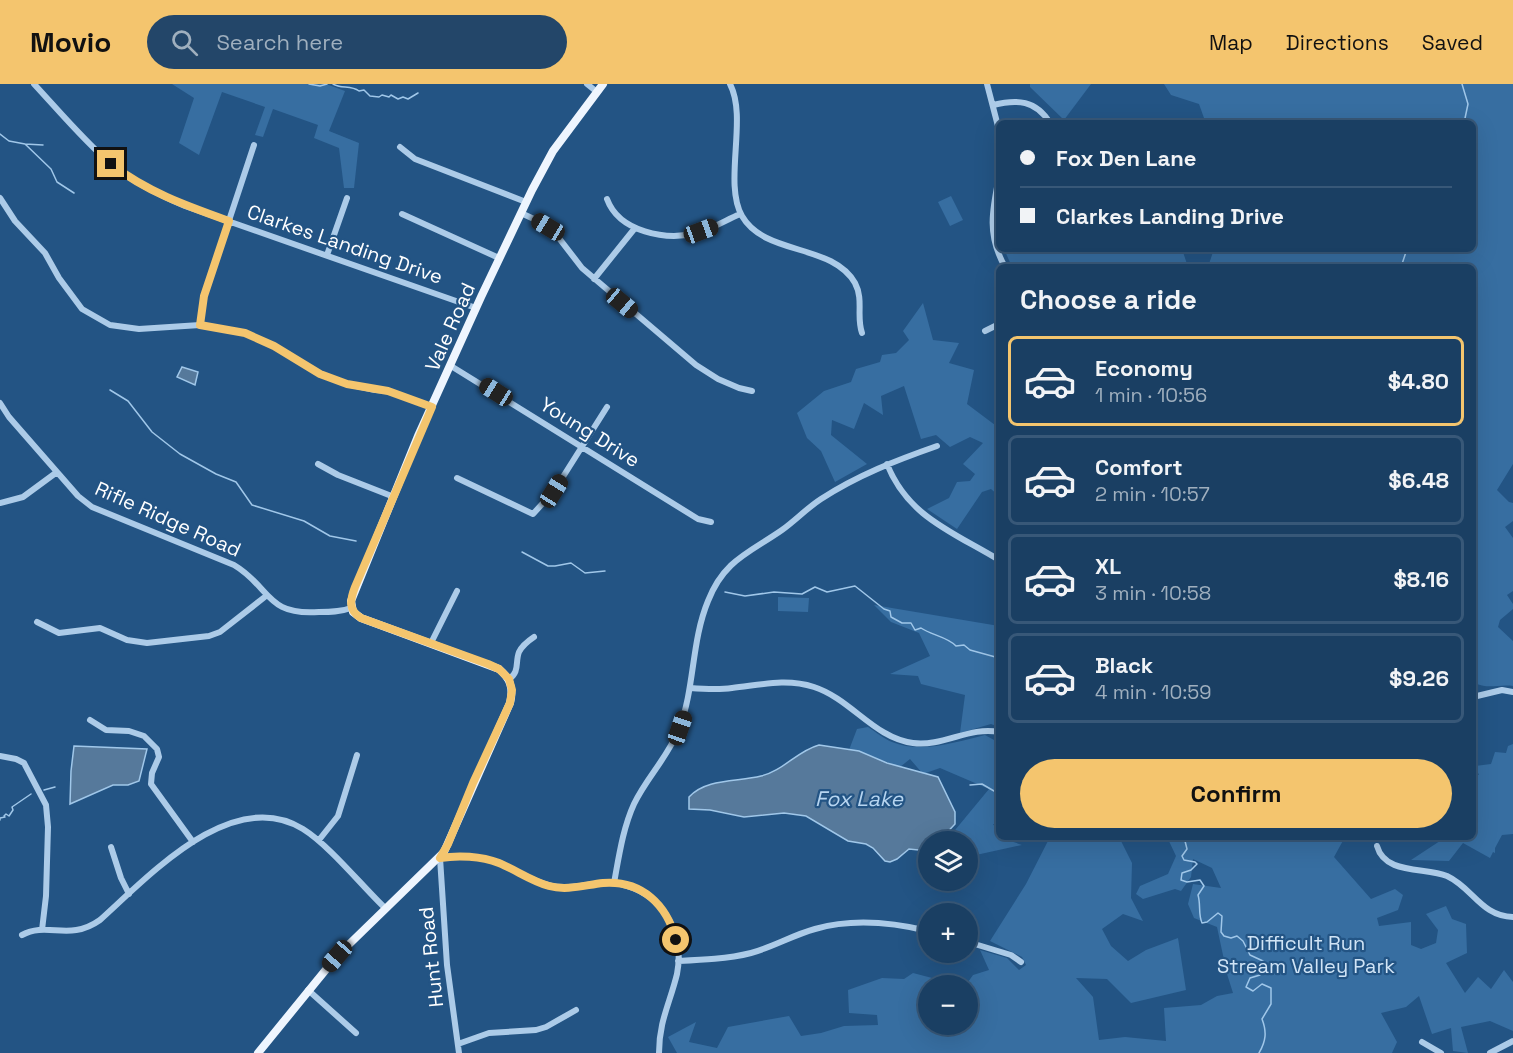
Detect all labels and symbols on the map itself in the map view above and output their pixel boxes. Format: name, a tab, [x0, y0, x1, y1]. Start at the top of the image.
route end	[97, 150, 124, 177]
street label: Clarkes Landing Drive	[244, 198, 446, 290]
car	[528, 210, 568, 244]
car	[681, 216, 721, 246]
street label: Vale Road	[419, 279, 481, 375]
car	[602, 285, 642, 321]
car	[476, 375, 516, 409]
street label: Young Drive	[535, 391, 645, 473]
car	[537, 471, 571, 511]
street label: Rifle Ridge Road	[91, 475, 245, 563]
car	[666, 708, 694, 748]
water label: Fox Lake	[815, 785, 905, 812]
street label: Hunt Road	[413, 906, 449, 1008]
route start	[662, 926, 689, 953]
park label: Difficult Run Stream Valley Park	[1217, 930, 1395, 979]
car	[318, 937, 356, 975]

